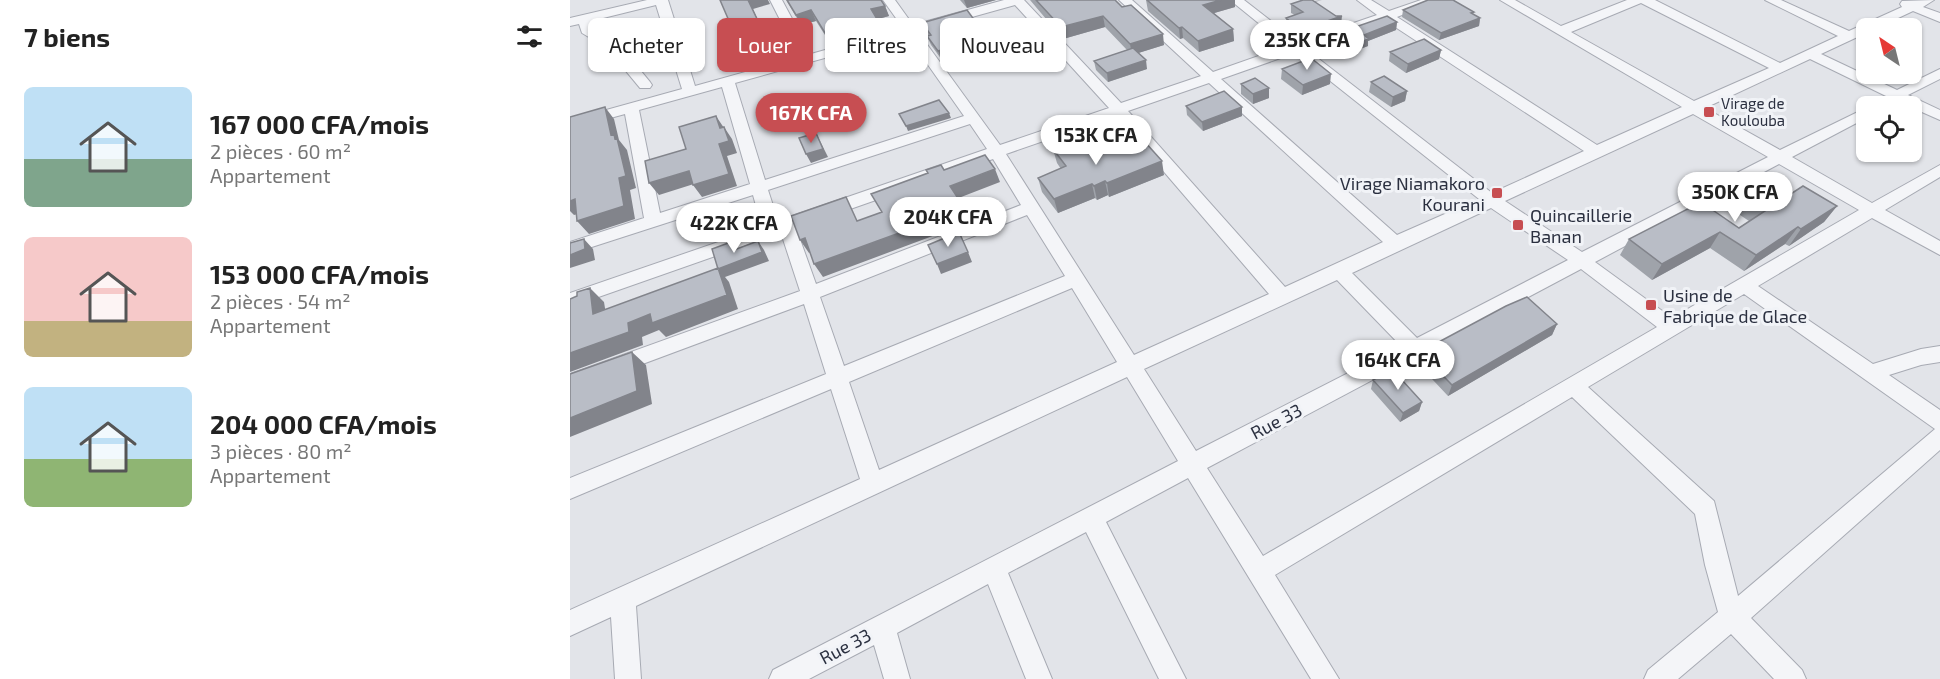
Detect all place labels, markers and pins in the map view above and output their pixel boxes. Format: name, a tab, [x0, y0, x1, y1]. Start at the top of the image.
pin: 235K CFA	[1245, 20, 1369, 71]
pin: 167K CFA	[749, 93, 873, 144]
place label: Virage de Koulouba	[1721, 94, 1785, 129]
marker: Virage de Koulouba	[1702, 105, 1716, 119]
pin: 153K CFA	[1034, 115, 1158, 166]
place label: Virage Niamakoro Kourani	[1340, 172, 1485, 215]
pin: 350K CFA	[1673, 172, 1797, 223]
marker: Virage Niamakoro Kourani	[1490, 186, 1504, 200]
pin: 204K CFA	[886, 197, 1010, 248]
pin: 422K CFA	[672, 203, 796, 254]
place label: Quincaillerie Banan	[1530, 204, 1632, 247]
marker: Quincaillerie Banan	[1511, 218, 1525, 232]
place label: Usine de Fabrique de Glace	[1663, 284, 1807, 327]
marker: Usine de Fabrique de Glace	[1644, 298, 1658, 312]
pin: 164K CFA	[1336, 340, 1460, 391]

